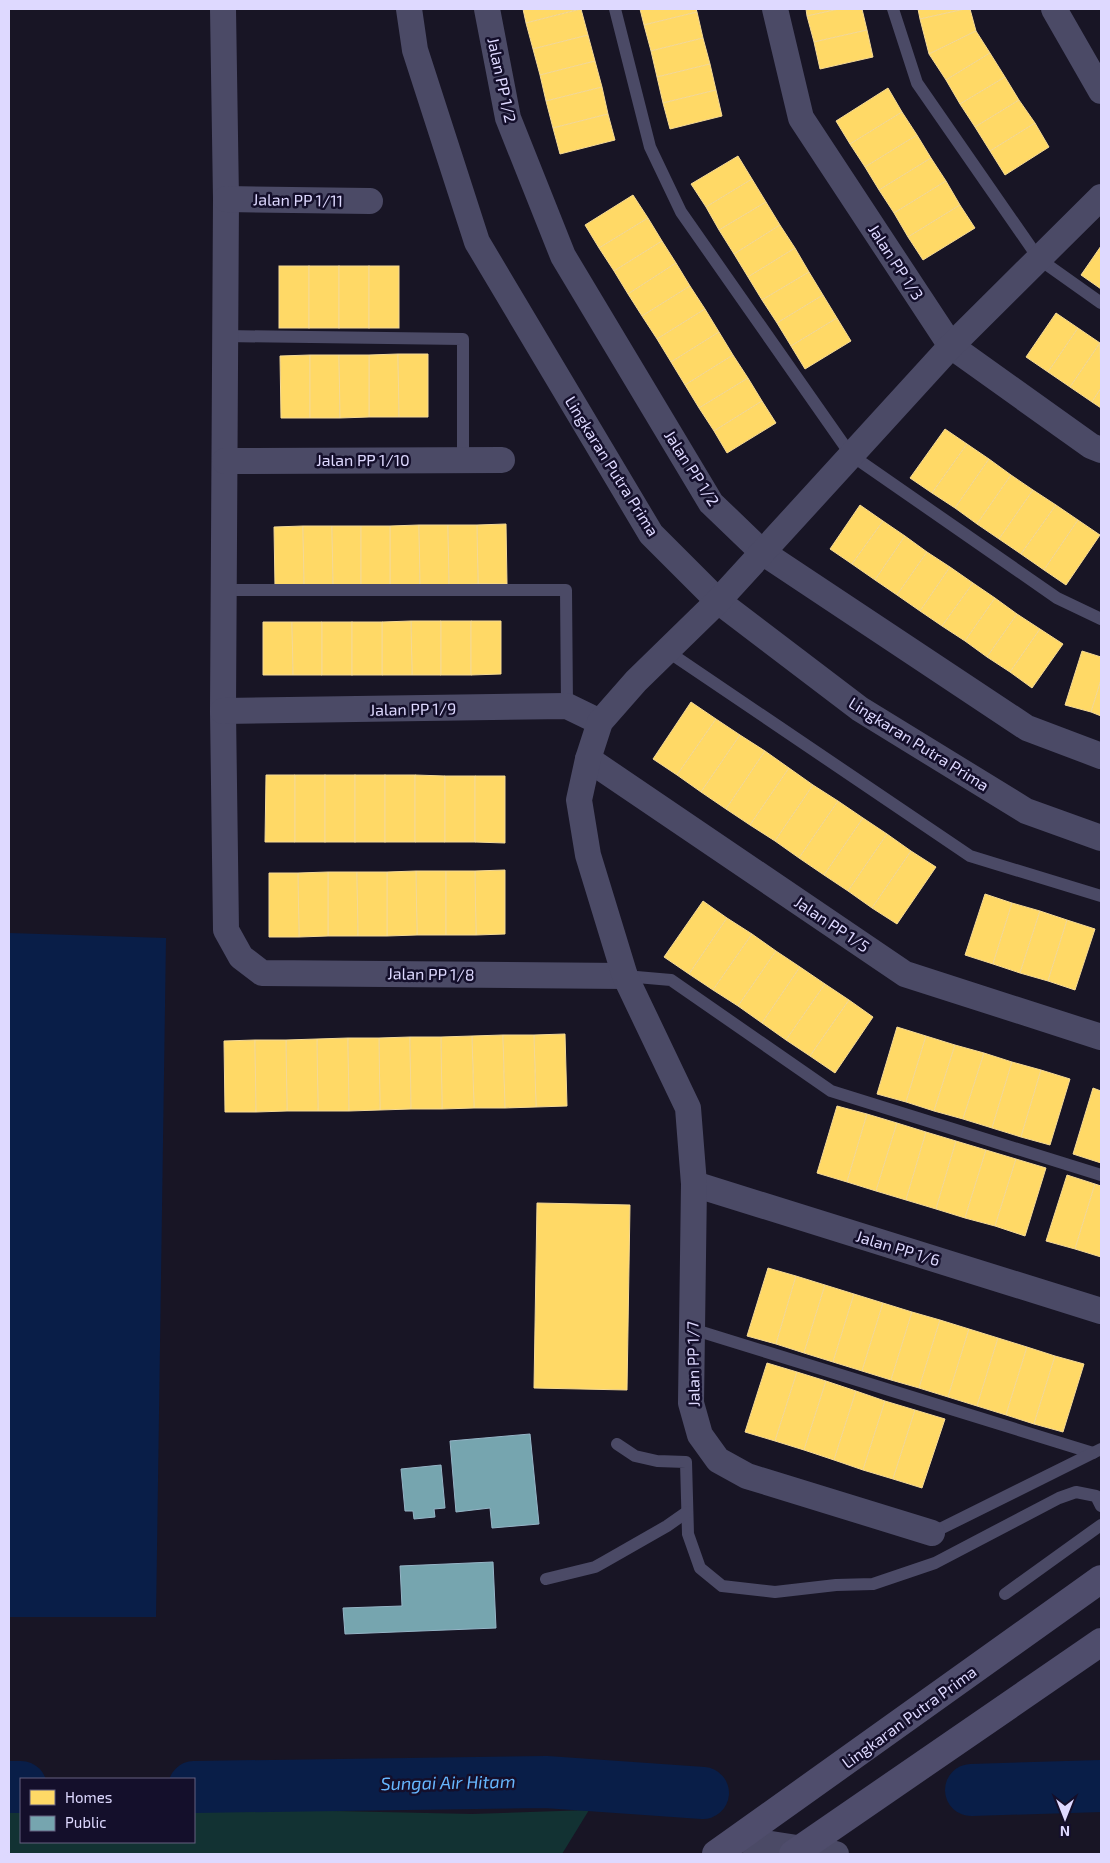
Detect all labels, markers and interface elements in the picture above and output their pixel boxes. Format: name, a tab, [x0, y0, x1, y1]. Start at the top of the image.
street label: Jalan PP 1/2	[484, 36, 521, 124]
street label: Jalan PP 1/11	[253, 189, 343, 210]
street label: Jalan PP 1/3	[865, 220, 928, 303]
street label: Lingkaran Putra Prima	[562, 392, 663, 539]
street label: Jalan PP 1/2	[661, 426, 724, 509]
street label: Jalan PP 1/10	[316, 450, 410, 469]
street label: Lingkaran Putra Prima	[846, 693, 993, 794]
street label: Jalan PP 1/9	[370, 698, 456, 719]
street label: Jalan PP 1/5	[791, 892, 873, 956]
street label: Jalan PP 1/8	[387, 963, 475, 984]
street label: Jalan PP 1/6	[854, 1226, 942, 1269]
street label: Jalan PP 1/7	[682, 1321, 703, 1407]
street label: Lingkaran Putra Prima	[838, 1661, 980, 1772]
water label: Sungai Air Hitam	[380, 1770, 516, 1794]
legend	[20, 1778, 195, 1843]
text: Homes	[65, 1788, 112, 1806]
north arrow	[1040, 1793, 1090, 1843]
text: Public	[65, 1813, 106, 1831]
text: N	[1060, 1823, 1070, 1840]

